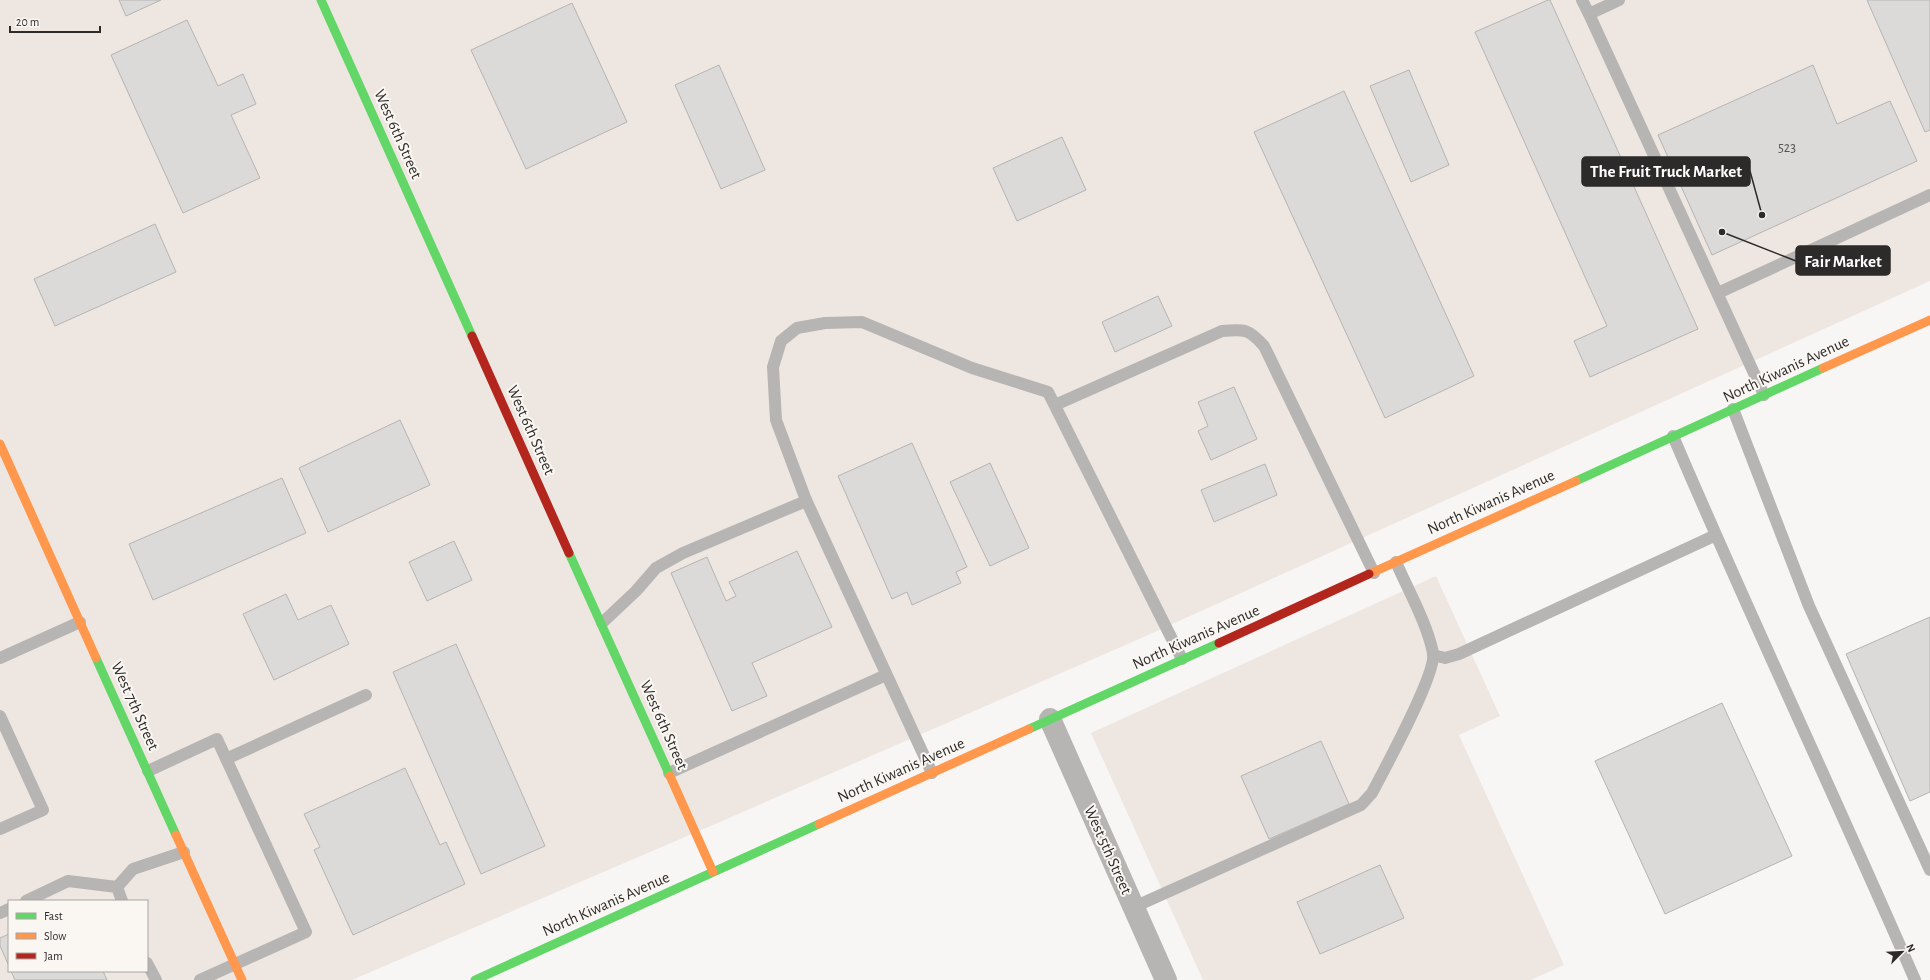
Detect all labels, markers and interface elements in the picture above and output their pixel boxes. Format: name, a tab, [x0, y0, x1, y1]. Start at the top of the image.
scale bar	[10, 8, 100, 34]
text: 20 m	[16, 16, 39, 28]
street label: West 6th Street	[371, 87, 425, 181]
house number: 523	[1778, 141, 1796, 155]
callout: The Fruit Truck Market	[1582, 157, 1750, 186]
text: The Fruit Truck Market	[1590, 163, 1742, 180]
callout: Fair Market	[1796, 246, 1890, 275]
text: Fair Market	[1804, 253, 1882, 270]
street label: North Kiwanis Avenue	[1720, 333, 1852, 405]
street label: West 6th Street	[504, 383, 558, 477]
street label: North Kiwanis Avenue	[1425, 467, 1557, 537]
street label: North Kiwanis Avenue	[1130, 602, 1262, 672]
street label: West 7th Street	[108, 659, 162, 753]
street label: West 6th Street	[637, 678, 691, 772]
street label: North Kiwanis Avenue	[835, 735, 967, 805]
street label: West 5th Street	[1081, 803, 1135, 897]
street label: North Kiwanis Avenue	[540, 869, 672, 939]
legend	[8, 900, 148, 972]
text: Fast	[44, 910, 63, 922]
text: Slow	[44, 930, 66, 942]
north arrow	[1882, 932, 1922, 972]
text: N	[1904, 942, 1917, 954]
text: Jam	[44, 950, 63, 962]

